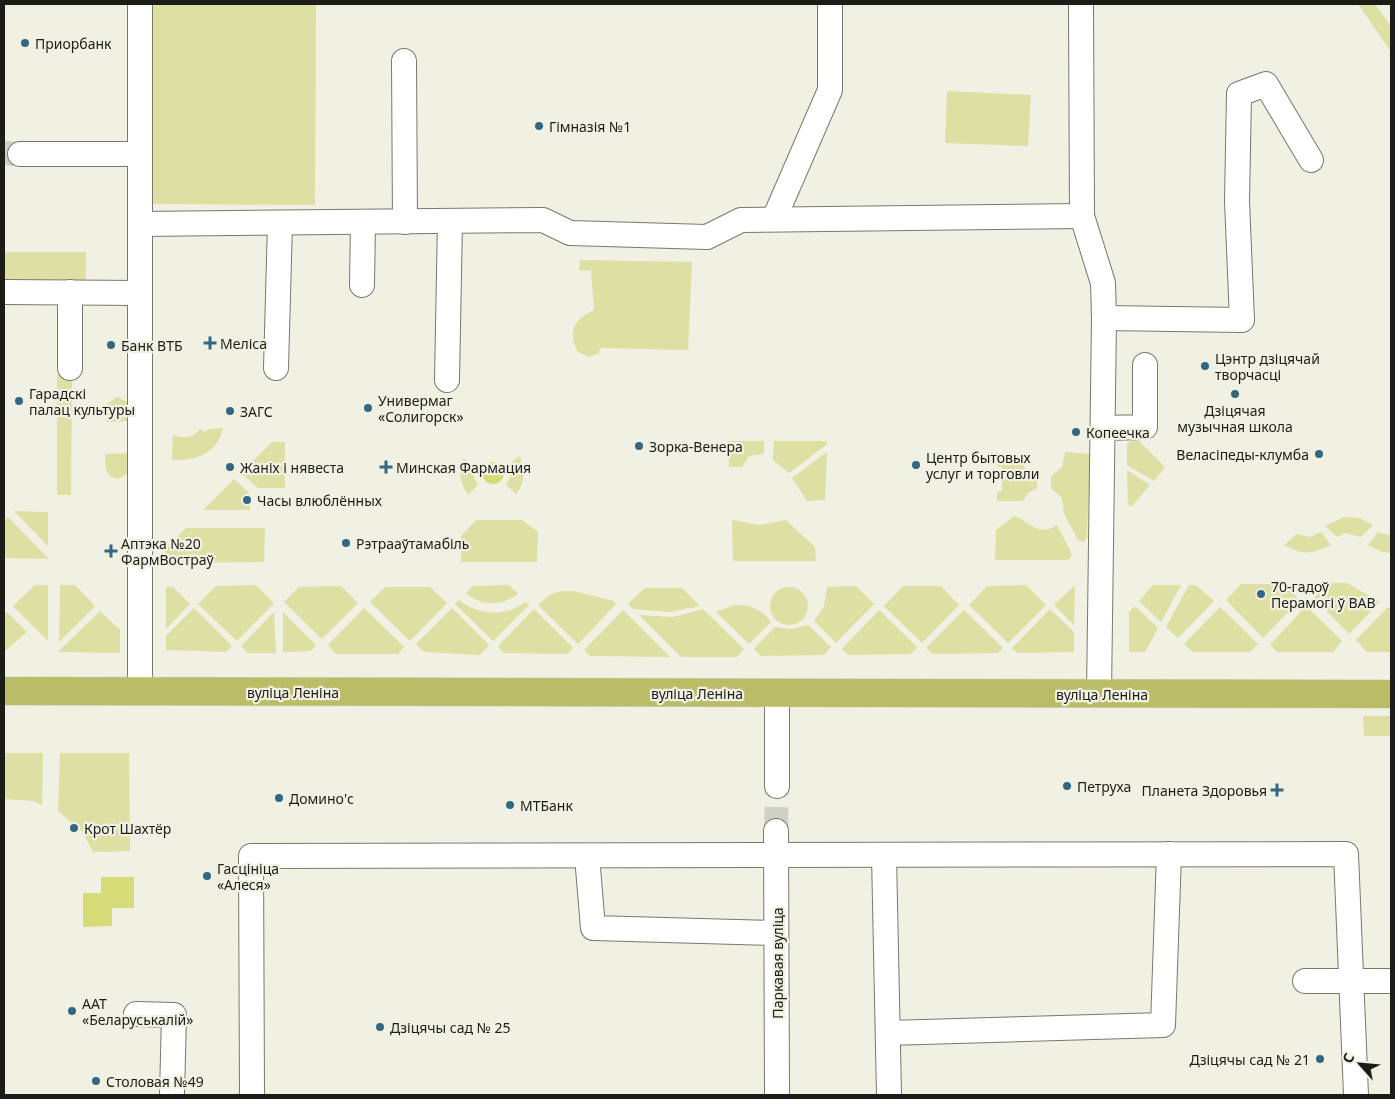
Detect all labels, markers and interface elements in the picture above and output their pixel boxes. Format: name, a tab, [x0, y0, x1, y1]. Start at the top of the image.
place label: Приорбанк	[35, 34, 112, 53]
marker: Приорбанк	[19, 37, 31, 49]
place label: Гімназія №1	[549, 117, 631, 136]
marker: Гімназія №1	[533, 120, 545, 132]
place label: Меліса	[220, 334, 267, 353]
place label: Банк ВТБ	[121, 336, 183, 355]
marker: Меліса	[204, 337, 216, 349]
marker: Банк ВТБ	[105, 339, 117, 351]
place label: Цэнтр дзіцячай творчасці	[1215, 349, 1320, 384]
marker: Цэнтр дзіцячай творчасці	[1199, 360, 1211, 372]
place label: Гарадскі палац культуры	[29, 384, 135, 419]
marker: Дзіцячая музычная школа	[1229, 388, 1241, 400]
place label: Универмаг «Солигорск»	[378, 391, 464, 426]
marker: Гарадскі палац культуры	[13, 395, 25, 407]
place label: Дзіцячая музычная школа	[1177, 401, 1293, 436]
place label: ЗАГС	[240, 402, 273, 421]
marker: Универмаг «Солигорск»	[362, 402, 374, 414]
marker: ЗАГС	[224, 405, 236, 417]
place label: Копеечка	[1086, 423, 1150, 442]
marker: Копеечка	[1070, 426, 1082, 438]
place label: Зорка-Венера	[649, 437, 743, 456]
marker: Зорка-Венера	[633, 440, 645, 452]
place label: Веласіпеды-клумба	[1176, 445, 1309, 464]
place label: Центр бытовых услуг и торговли	[926, 448, 1039, 483]
marker: Веласіпеды-клумба	[1313, 448, 1325, 460]
place label: Жаніх і нявеста	[240, 458, 344, 477]
place label: Минская Фармация	[396, 458, 531, 477]
marker: Центр бытовых услуг и торговли	[910, 459, 922, 471]
marker: Жаніх і нявеста	[224, 461, 236, 473]
marker: Минская Фармация	[380, 461, 392, 473]
place label: Часы влюблённых	[257, 491, 383, 510]
marker: Часы влюблённых	[241, 494, 253, 506]
place label: Аптэка №20 ФармВостраў	[121, 534, 214, 569]
place label: Рэтрааўтамабіль	[356, 534, 469, 553]
marker: Рэтрааўтамабіль	[340, 537, 352, 549]
marker: Аптэка №20 ФармВостраў	[105, 545, 117, 557]
place label: 70-гадоў Перамогі ў ВАВ	[1271, 577, 1376, 612]
marker: 70-гадоў Перамогі ў ВАВ	[1255, 588, 1267, 600]
street label: вуліца Леніна	[247, 683, 339, 702]
street label: вуліца Леніна	[651, 684, 743, 703]
street label: вуліца Леніна	[1056, 685, 1148, 704]
place label: Петруха	[1077, 777, 1131, 796]
marker: Петруха	[1061, 780, 1073, 792]
place label: Планета Здоровья	[1142, 781, 1267, 800]
marker: Планета Здоровья	[1271, 784, 1283, 796]
place label: Домино'c	[289, 789, 354, 808]
marker: Домино'c	[273, 792, 285, 804]
place label: МТБанк	[520, 796, 573, 815]
marker: МТБанк	[504, 799, 516, 811]
place label: Крот Шахтёр	[84, 819, 171, 838]
marker: Крот Шахтёр	[68, 822, 80, 834]
place label: Гасцініца «Алеся»	[217, 859, 279, 894]
marker: Гасцініца «Алеся»	[201, 870, 213, 882]
street label: Паркавая вуліца	[768, 907, 787, 1019]
place label: ААТ «Беларуськалій»	[82, 994, 193, 1029]
marker: ААТ «Беларуськалій»	[66, 1005, 78, 1017]
place label: Дзіцячы сад № 25	[390, 1018, 511, 1037]
marker: Дзіцячы сад № 25	[374, 1021, 386, 1033]
north arrow	[1335, 1039, 1385, 1089]
place label: Дзіцячы сад № 21	[1189, 1050, 1310, 1069]
text: С	[1337, 1050, 1358, 1066]
marker: Дзіцячы сад № 21	[1314, 1053, 1326, 1065]
place label: Столовая №49	[106, 1072, 204, 1091]
marker: Столовая №49	[90, 1075, 102, 1087]

